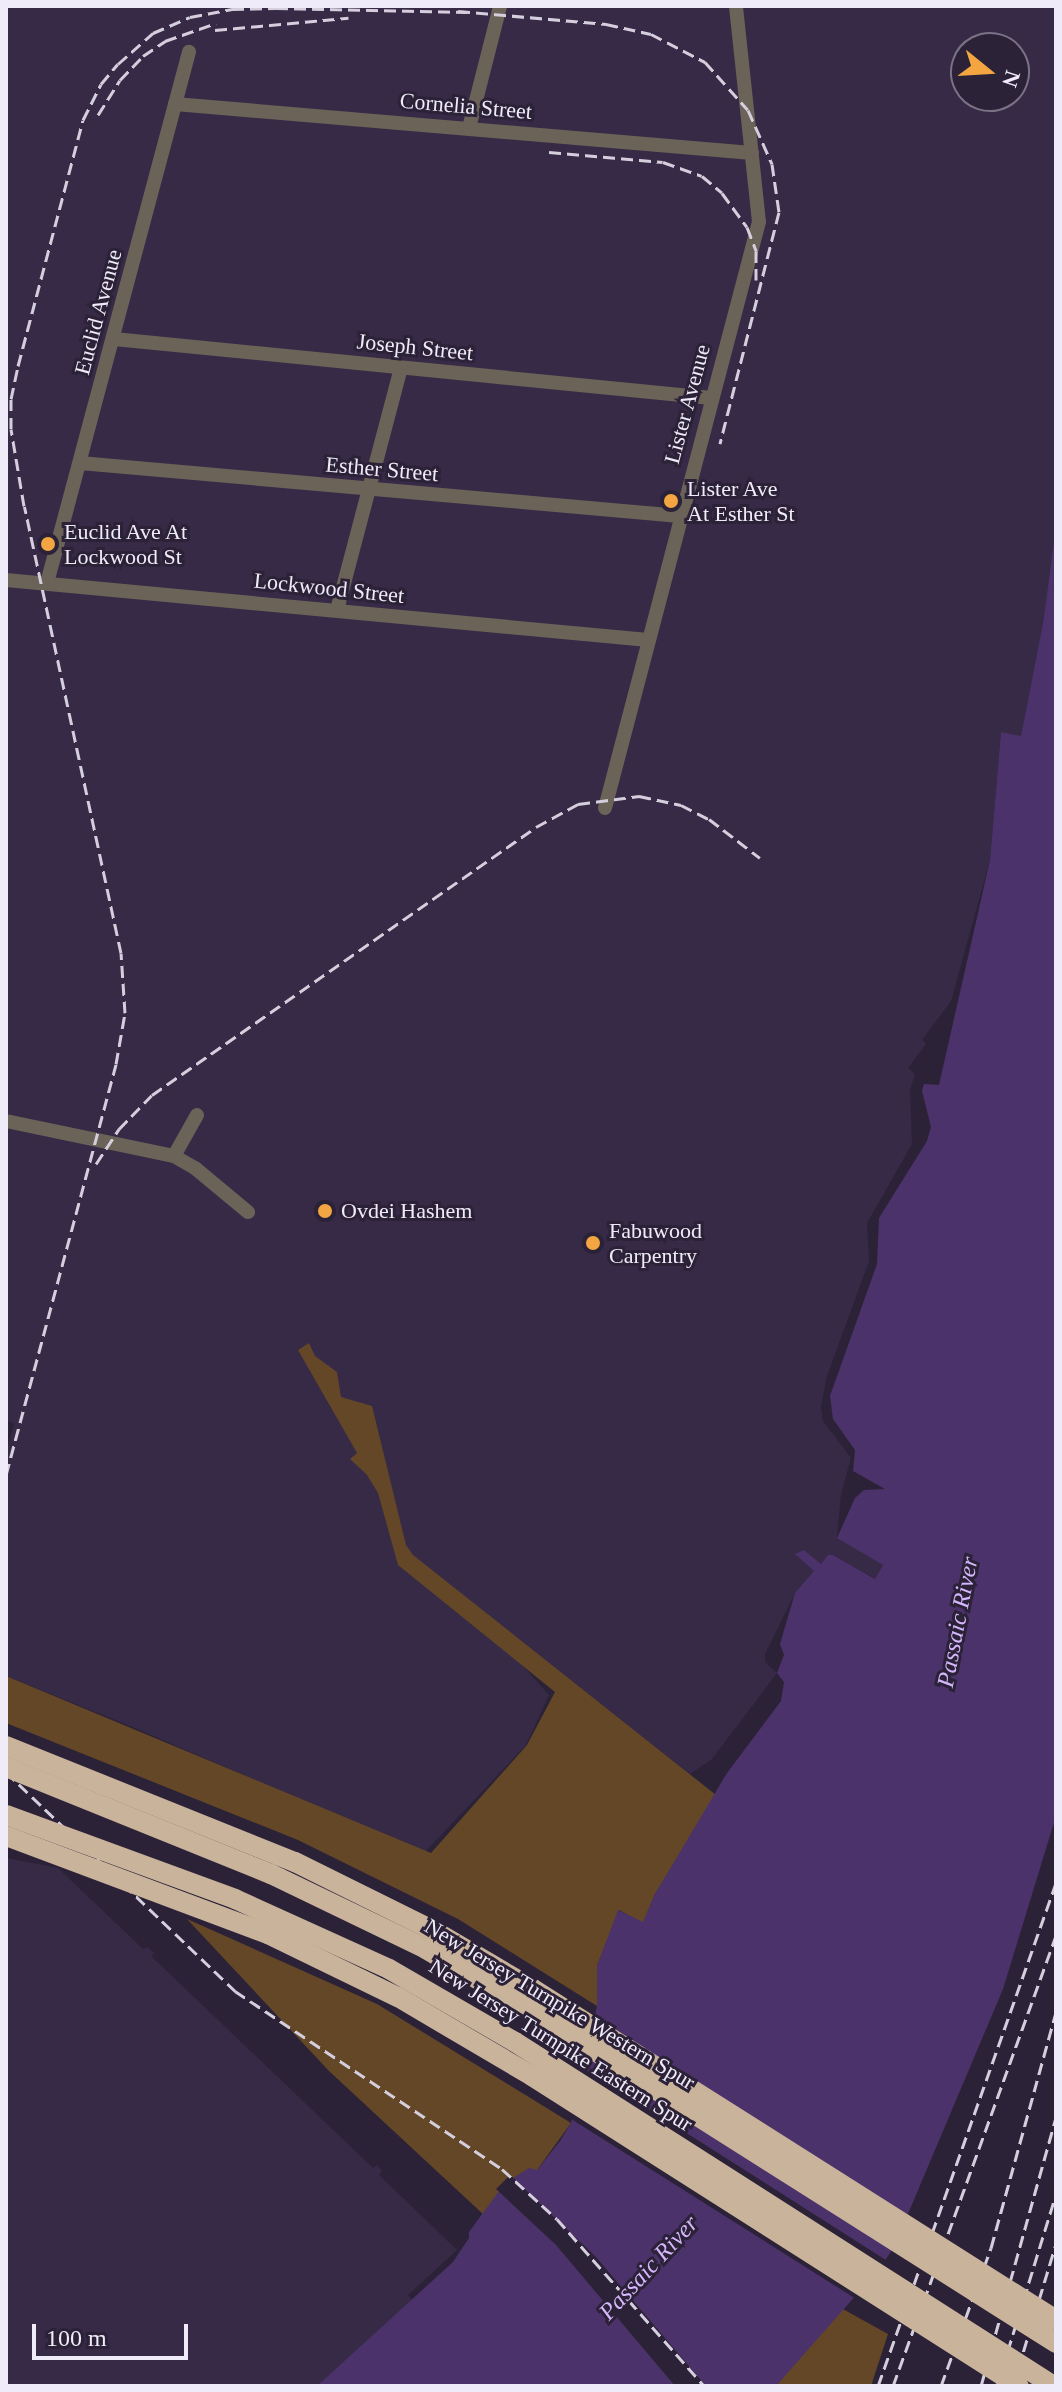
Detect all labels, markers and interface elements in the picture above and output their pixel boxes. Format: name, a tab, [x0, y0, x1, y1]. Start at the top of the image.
north arrow	[950, 32, 1030, 112]
text: N	[997, 68, 1026, 90]
street label: Cornelia Street	[399, 87, 533, 125]
street label: Euclid Avenue	[68, 246, 128, 378]
street label: Joseph Street	[356, 328, 474, 366]
street label: Lister Avenue	[658, 341, 716, 467]
street label: Esther Street	[325, 451, 439, 487]
place label: Lister Ave At Esther St	[687, 475, 795, 526]
marker: Lister Ave At Esther St	[662, 492, 680, 510]
place label: Euclid Ave At Lockwood St	[64, 518, 189, 570]
marker: Euclid Ave At Lockwood St	[39, 535, 57, 553]
street label: Lockwood Street	[253, 567, 405, 609]
place label: Ovdei Hashem	[341, 1198, 472, 1224]
marker: Ovdei Hashem	[316, 1202, 334, 1220]
place label: Fabuwood Carpentry	[609, 1217, 702, 1268]
marker: Fabuwood Carpentry	[584, 1234, 602, 1252]
water label: Passaic River	[931, 1554, 985, 1690]
street label: New Jersey Turnpike Western Spur	[420, 1912, 700, 2096]
street label: New Jersey Turnpike Eastern Spur	[424, 1953, 698, 2137]
water label: Passaic River	[593, 2210, 705, 2326]
scale bar	[36, 2308, 192, 2358]
text: 100 m	[46, 2325, 107, 2351]

